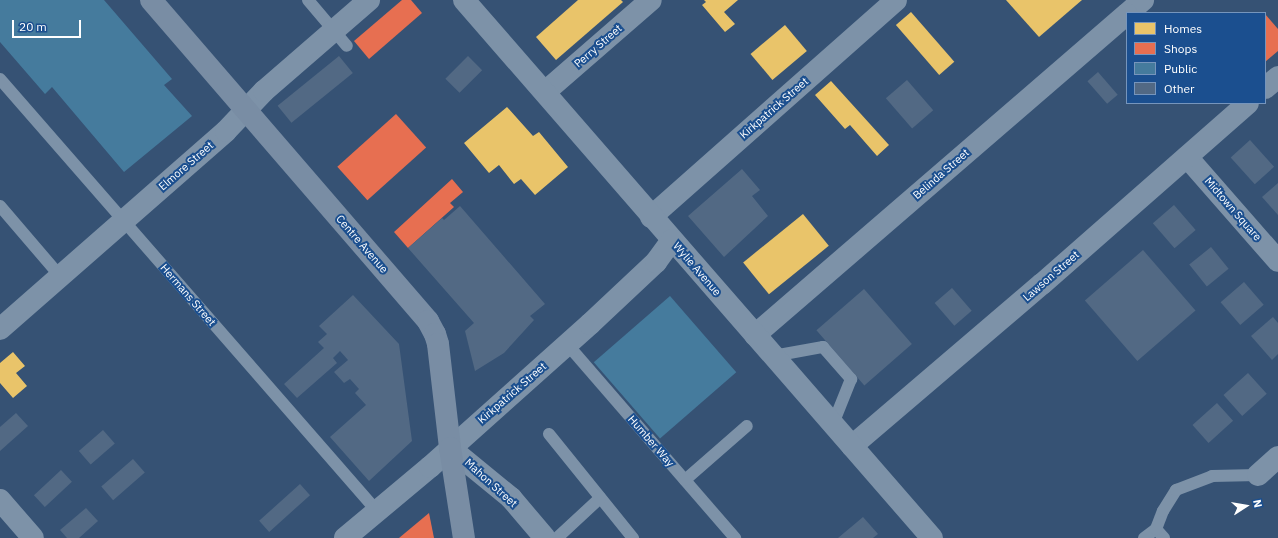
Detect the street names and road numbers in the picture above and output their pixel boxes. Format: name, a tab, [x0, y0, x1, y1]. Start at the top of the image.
street label: Perry Street	[571, 22, 625, 70]
street label: Kirkpatrick Street	[737, 75, 811, 141]
street label: Elmore Street	[156, 139, 216, 193]
street label: Belinda Street	[910, 146, 972, 202]
street label: Midtown Square	[1202, 174, 1264, 244]
street label: Centre Avenue	[333, 212, 391, 276]
street label: Wylie Avenue	[670, 240, 724, 298]
street label: Lawson Street	[1020, 248, 1082, 304]
street label: Hermans Street	[158, 261, 218, 329]
street label: Kirkpatrick Street	[475, 360, 549, 426]
street label: Humber Way	[625, 413, 677, 469]
street label: Mahon Street	[462, 456, 520, 510]

